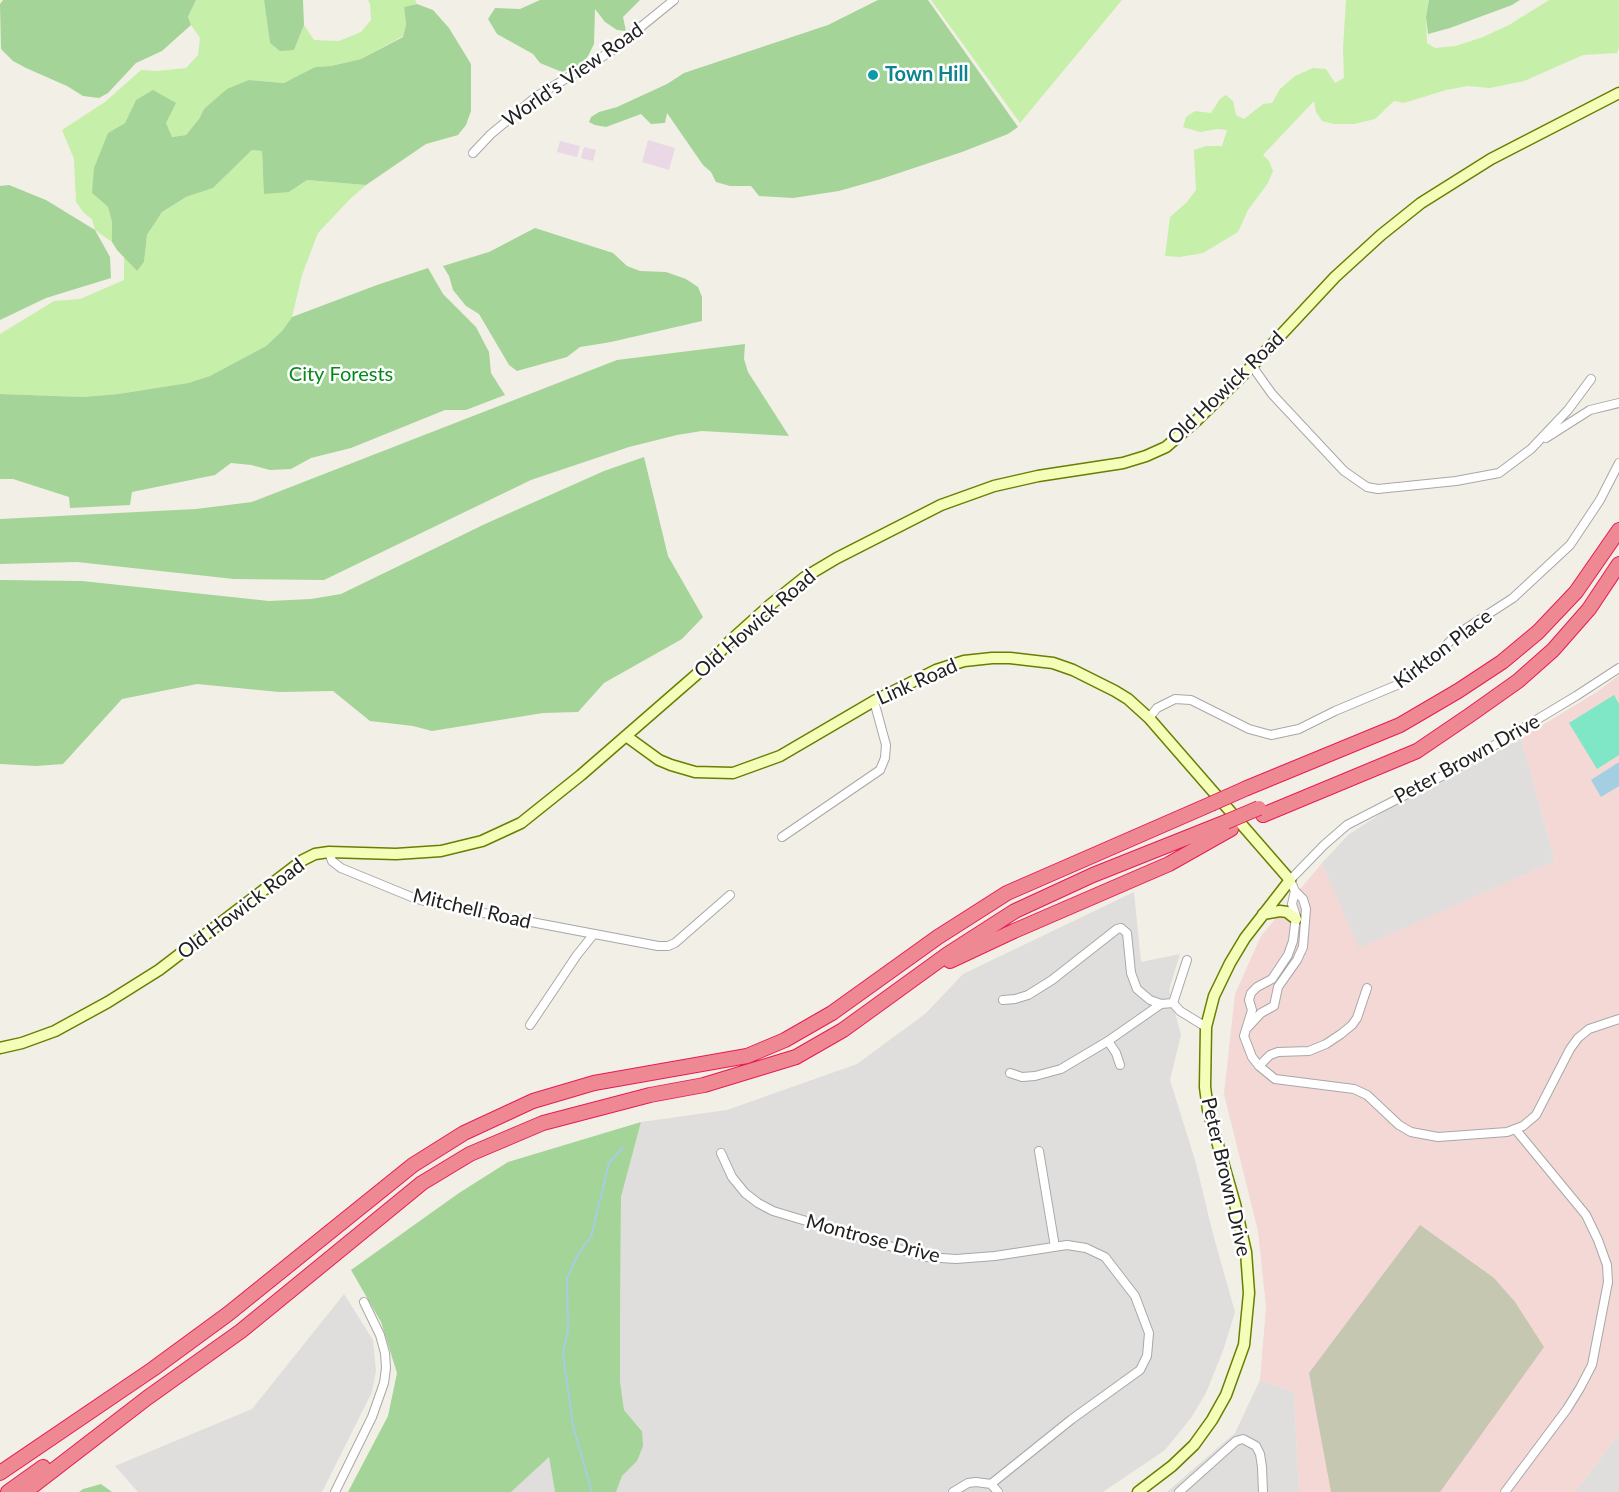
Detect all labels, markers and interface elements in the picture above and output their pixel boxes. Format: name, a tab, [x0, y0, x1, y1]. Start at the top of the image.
street label: World's View Road	[498, 18, 648, 132]
place label: Town Hill	[885, 63, 968, 87]
marker: Town Hill	[866, 68, 880, 82]
street label: Old Howick Road	[1163, 326, 1289, 450]
park label: City Forests	[289, 363, 393, 387]
street label: Old Howick Road	[690, 565, 820, 683]
street label: Kirkton Place	[1389, 604, 1497, 694]
street label: Link Road	[873, 654, 961, 710]
street label: Peter Brown Drive	[1390, 709, 1544, 809]
street label: Old Howick Road	[173, 853, 309, 965]
street label: Mitchell Road	[411, 884, 533, 934]
street label: Peter Brown Drive	[1196, 1095, 1256, 1259]
street label: Montrose Drive	[803, 1210, 943, 1268]

